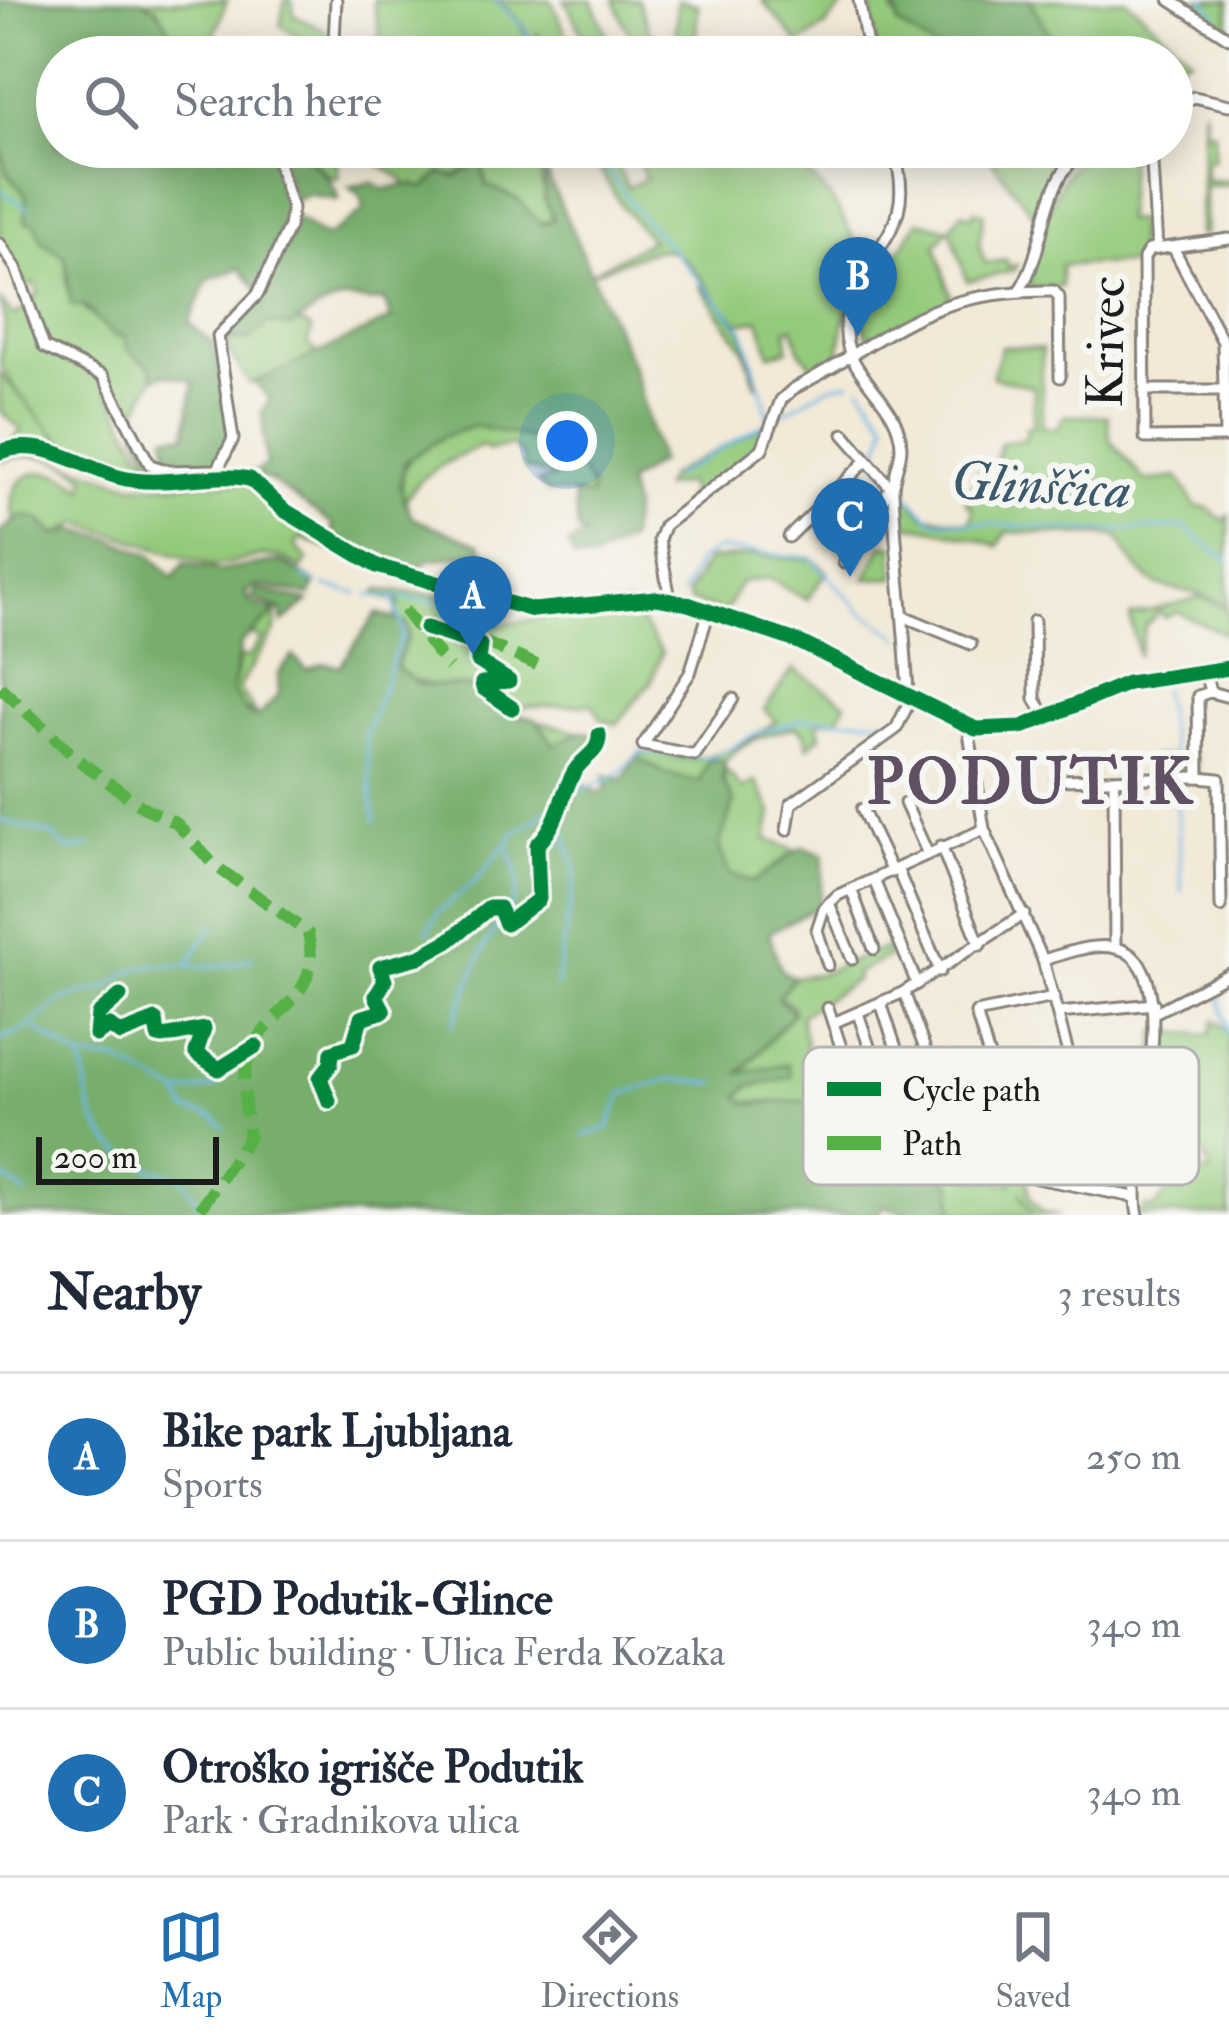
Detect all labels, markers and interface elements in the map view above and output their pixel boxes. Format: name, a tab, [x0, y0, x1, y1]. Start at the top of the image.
search box	[36, 36, 1193, 168]
icon: search	[78, 69, 144, 135]
text: Search here	[174, 74, 382, 130]
pin: B	[819, 237, 897, 336]
street label: Krivec	[1074, 276, 1140, 408]
your location	[537, 411, 597, 471]
water label: Glinščica	[949, 447, 1133, 525]
pin: C	[811, 478, 889, 577]
pin: A	[434, 556, 512, 655]
district label: PODUTIK	[867, 744, 1195, 823]
legend	[803, 1047, 1199, 1185]
text: Cycle path	[902, 1070, 1041, 1112]
text: Path	[902, 1124, 962, 1165]
scale bar	[36, 1131, 219, 1184]
text: 200 m	[54, 1137, 137, 1178]
text: Nearby	[48, 1261, 201, 1325]
text: 3 results	[1058, 1269, 1181, 1318]
text: Bike park Ljubljana	[162, 1404, 511, 1460]
text: A	[75, 1432, 99, 1481]
text: 250 m	[1086, 1432, 1181, 1481]
text: Sports	[162, 1460, 263, 1509]
text: PGD Podutik-Glince	[162, 1572, 553, 1628]
text: B	[74, 1600, 100, 1649]
text: 340 m	[1087, 1600, 1181, 1649]
text: Public building · Ulica Ferda Kozaka	[162, 1628, 725, 1677]
text: Otroško igrišče Podutik	[162, 1740, 584, 1796]
text: C	[73, 1768, 101, 1817]
text: 340 m	[1087, 1768, 1181, 1817]
text: Park · Gradnikova ulica	[162, 1796, 520, 1845]
tab: Map	[158, 1904, 224, 2017]
tab: Directions	[541, 1904, 679, 2017]
tab: Saved	[995, 1904, 1071, 2017]

